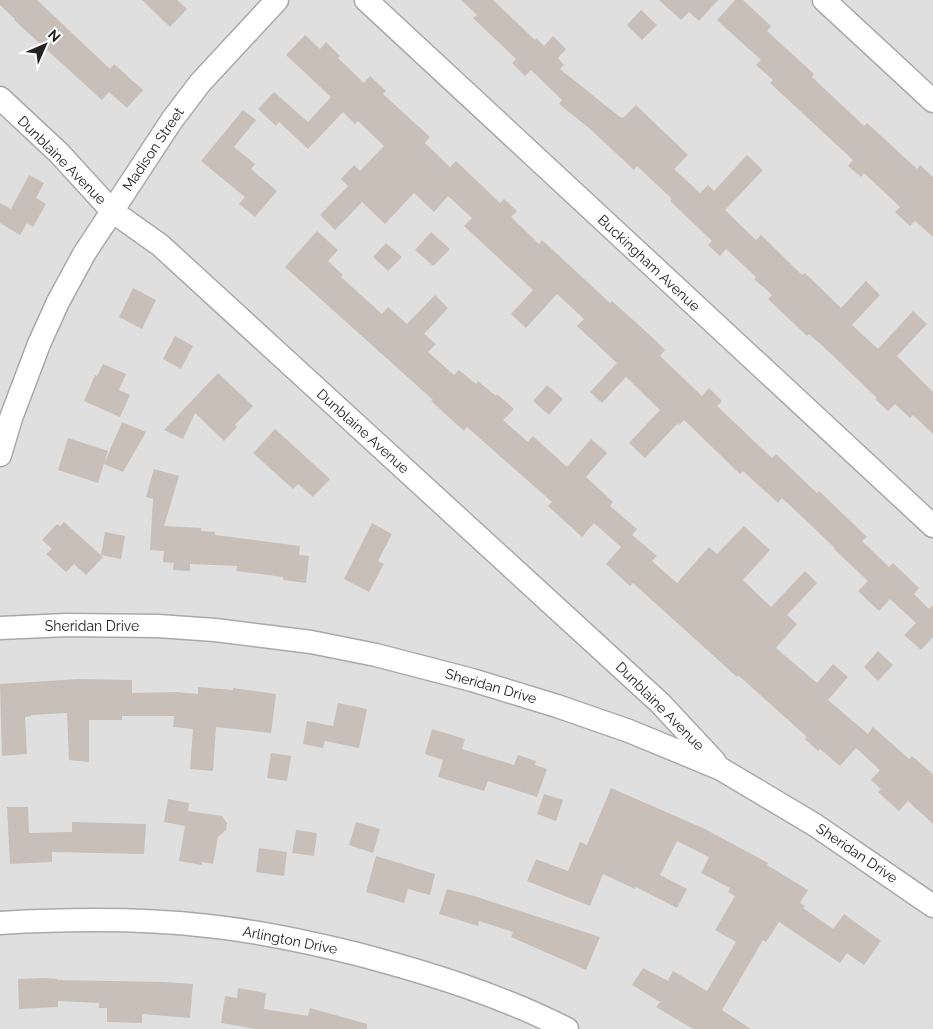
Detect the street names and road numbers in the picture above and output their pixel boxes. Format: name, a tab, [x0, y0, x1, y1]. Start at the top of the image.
street label: Madison Street	[119, 104, 187, 194]
street label: Dunblaine Avenue	[15, 113, 109, 207]
street label: Buckingham Avenue	[595, 212, 703, 314]
street label: Dunblaine Avenue	[314, 385, 412, 477]
street label: Sheridan Drive	[45, 618, 139, 634]
street label: Dunblaine Avenue	[613, 659, 707, 753]
street label: Sheridan Drive	[443, 665, 539, 707]
street label: Sheridan Drive	[813, 820, 901, 886]
street label: Arlington Drive	[241, 923, 339, 957]

